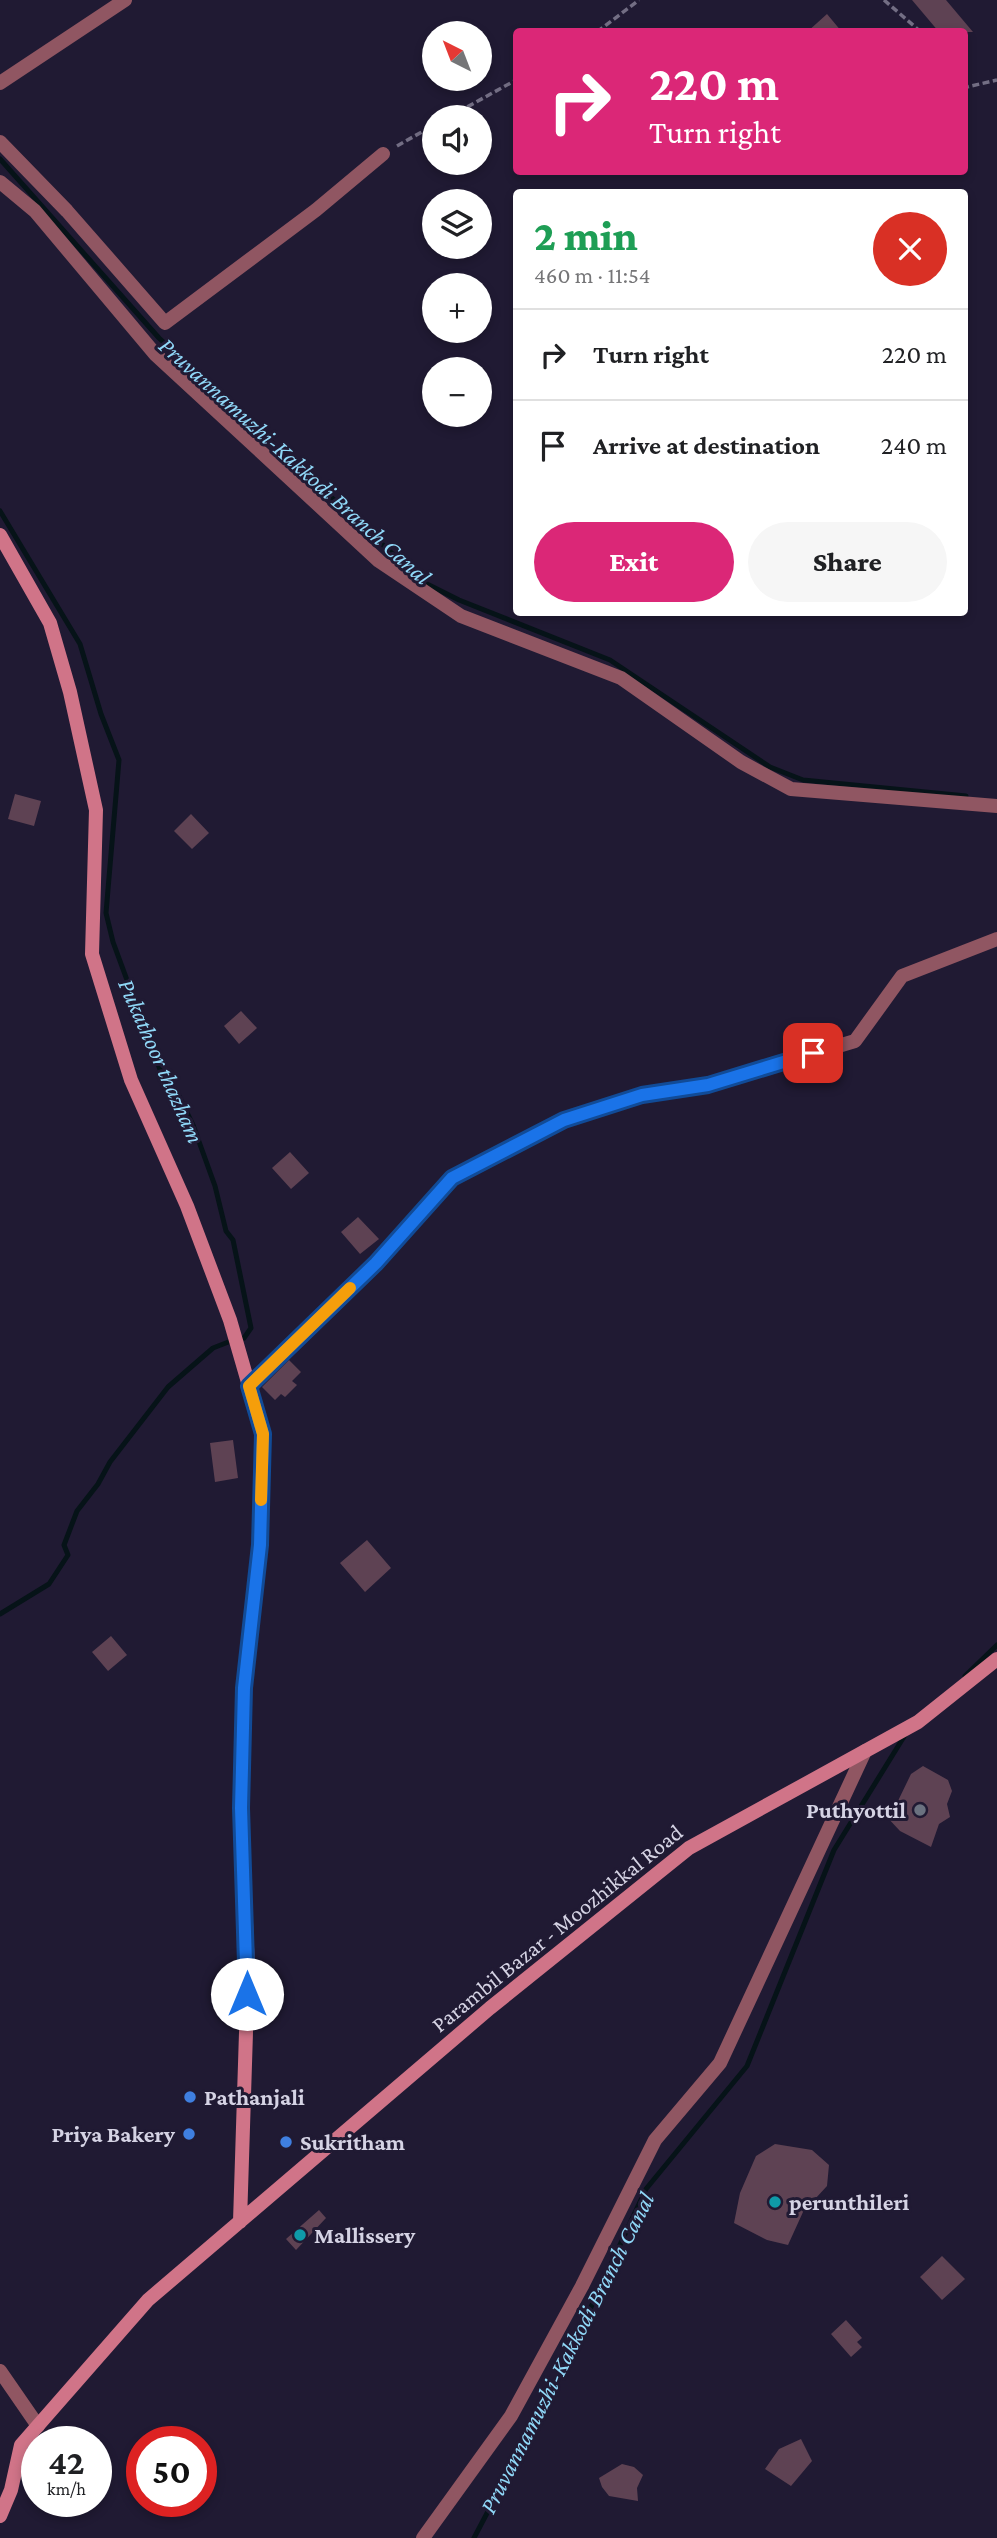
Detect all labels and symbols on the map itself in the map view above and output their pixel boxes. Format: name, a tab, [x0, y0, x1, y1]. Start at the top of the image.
north arrow	[422, 21, 492, 91]
water label: Pruvannamuzhi-Kakkodi Branch Canal	[154, 331, 438, 591]
water label: Pukathoor thazham	[113, 974, 210, 1147]
pin	[783, 1023, 843, 1083]
place label: Puthyottil	[806, 1797, 906, 1823]
marker: Puthyottil	[912, 1802, 928, 1818]
street label: Parambil Bazar - Moozhikkal Road	[426, 1819, 688, 2037]
position arrow	[210, 1957, 284, 2031]
place label: Pathanjali	[204, 2084, 305, 2110]
marker: Pathanjali	[182, 2089, 198, 2105]
place label: Priya Bakery	[52, 2121, 176, 2147]
marker: Priya Bakery	[181, 2126, 197, 2142]
place label: Sukritham	[300, 2129, 406, 2155]
marker: Sukritham	[278, 2134, 294, 2150]
water label: Pruvannamuzhi-Kakkodi Branch Canal	[474, 2187, 660, 2518]
place label: perunthileri	[789, 2189, 910, 2215]
marker: perunthileri	[767, 2194, 783, 2210]
place label: Mallissery	[314, 2222, 416, 2248]
marker: Mallissery	[292, 2227, 308, 2243]
speed limit sign: 50	[126, 2426, 217, 2517]

